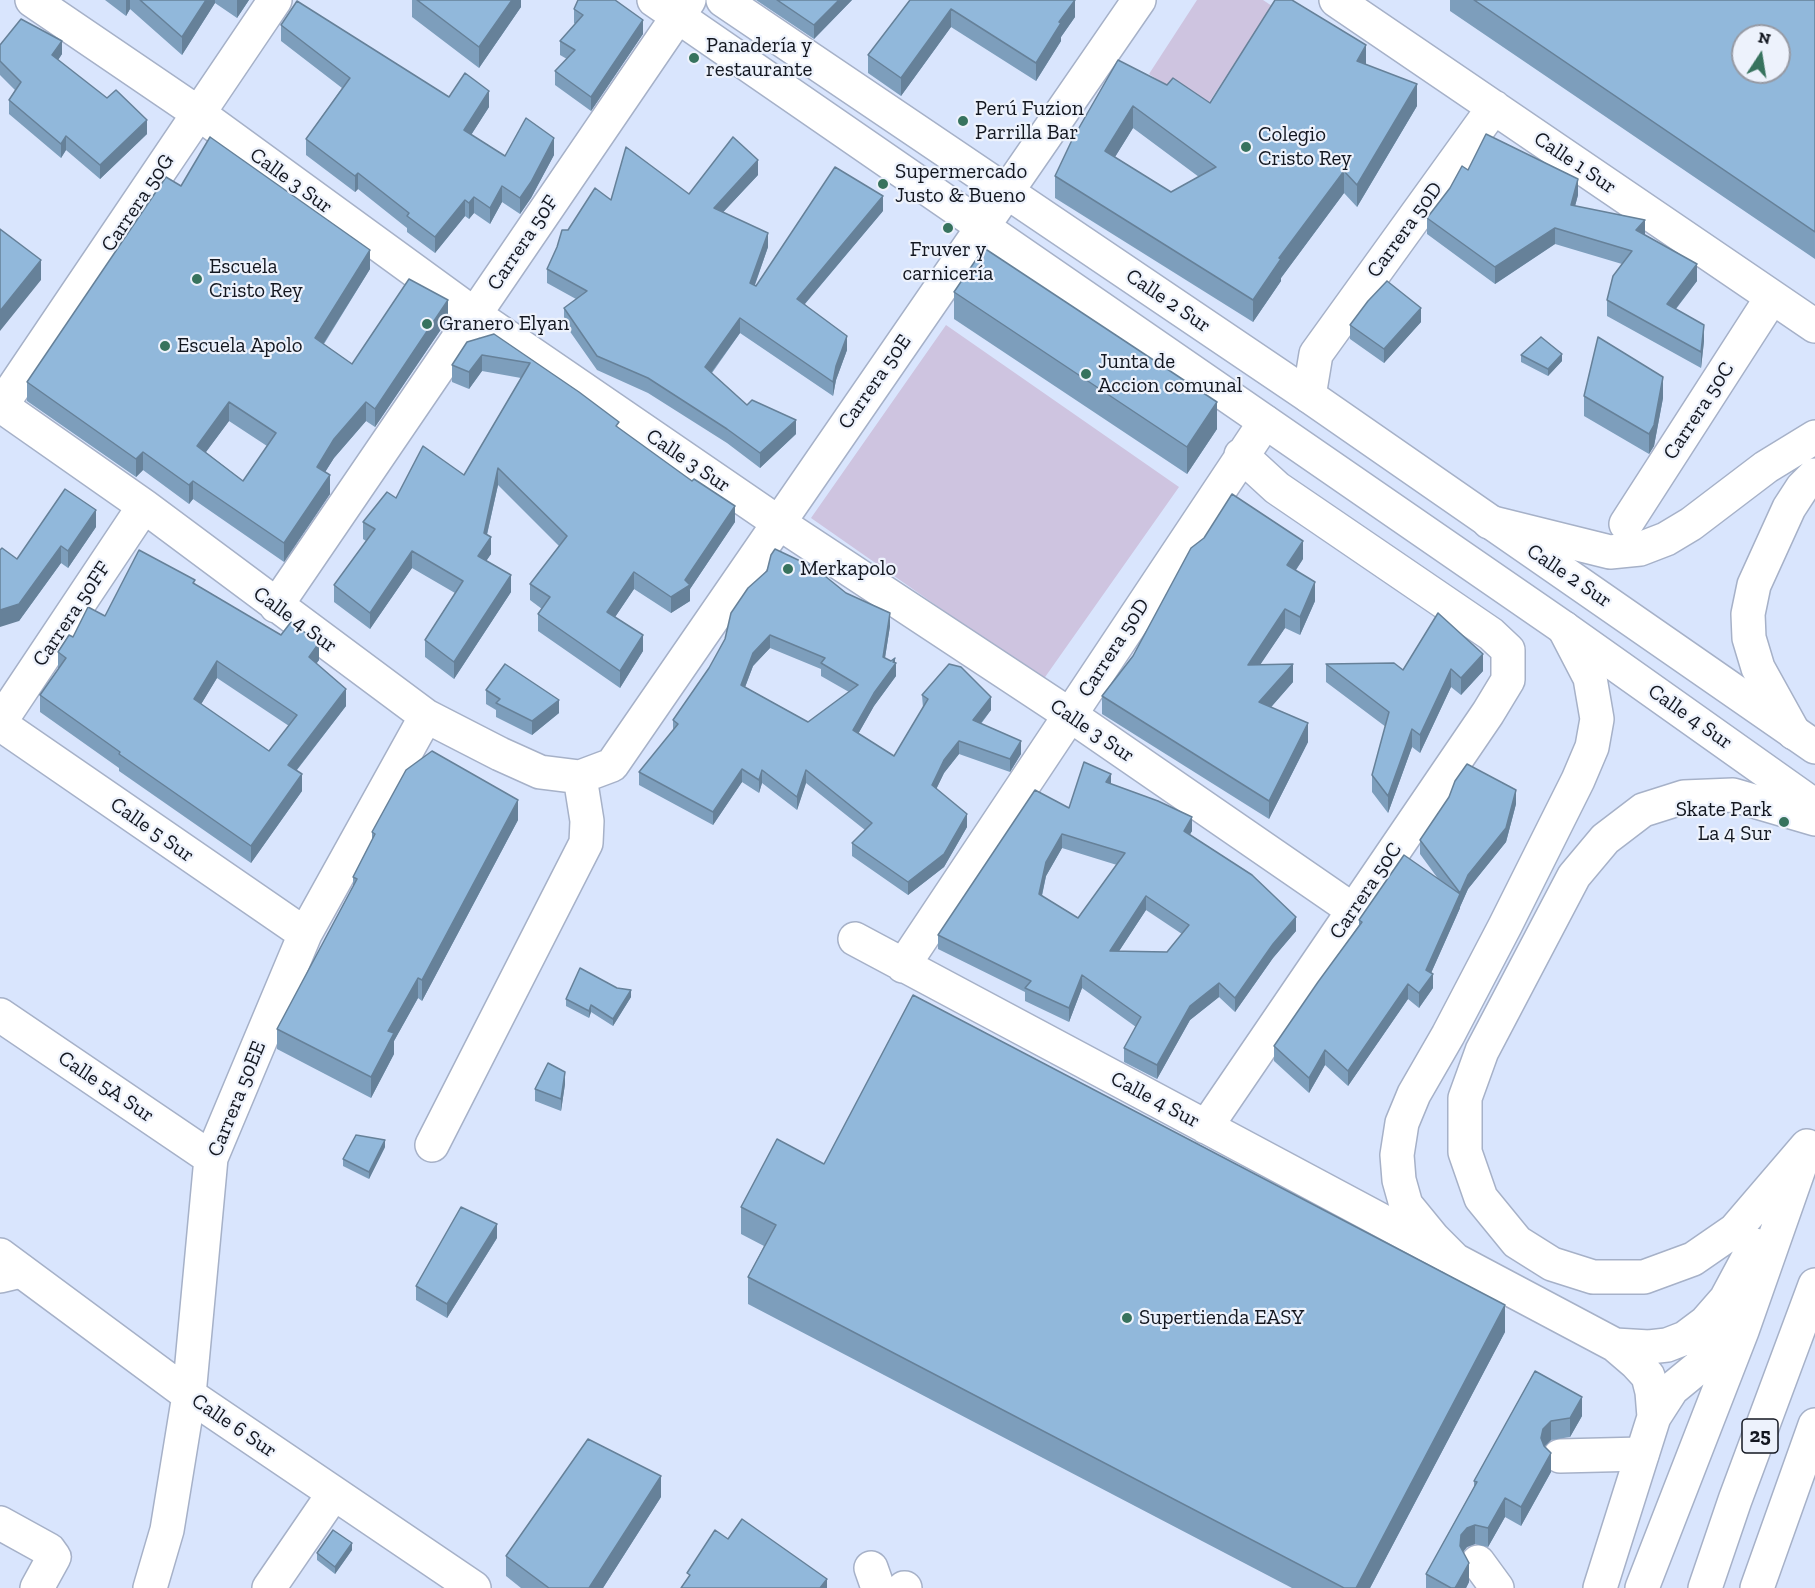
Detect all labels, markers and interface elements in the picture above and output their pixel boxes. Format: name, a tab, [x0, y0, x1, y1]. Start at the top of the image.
north arrow	[1731, 24, 1791, 84]
text: N	[1756, 27, 1772, 48]
place label: Panadería y restaurante	[706, 33, 812, 83]
marker: Panadería y restaurante	[687, 51, 701, 65]
place label: Perú Fuzion Parrilla Bar	[975, 96, 1084, 146]
marker: Perú Fuzion Parrilla Bar	[956, 114, 970, 128]
place label: Colegio Cristo Rey	[1258, 122, 1352, 172]
street label: Calle 1 Sur	[1529, 126, 1621, 200]
marker: Colegio Cristo Rey	[1239, 140, 1253, 154]
street label: Calle 3 Sur	[245, 142, 337, 220]
street label: Carrera 50G	[96, 149, 180, 257]
place label: Supermercado Justo & Bueno	[895, 159, 1027, 209]
marker: Supermercado Justo & Bueno	[876, 177, 890, 191]
street label: Carrera 50D	[1362, 177, 1448, 283]
street label: Carrera 50F	[482, 191, 564, 295]
marker: Fruver y carnicería	[941, 221, 955, 235]
place label: Fruver y carnicería	[903, 237, 993, 287]
place label: Escuela Cristo Rey	[209, 254, 303, 304]
street label: Calle 2 Sur	[1121, 263, 1215, 339]
marker: Escuela Cristo Rey	[190, 272, 204, 286]
place label: Granero Elyan	[439, 311, 569, 337]
marker: Granero Elyan	[420, 317, 434, 331]
street label: Carrera 50E	[833, 330, 917, 434]
place label: Escuela Apolo	[177, 333, 303, 359]
marker: Escuela Apolo	[158, 339, 172, 353]
place label: Junta de Accion comunal	[1098, 349, 1242, 399]
street label: Carrera 50C	[1658, 357, 1740, 465]
marker: Junta de Accion comunal	[1079, 367, 1093, 381]
street label: Calle 3 Sur	[641, 424, 735, 498]
street label: Calle 2 Sur	[1522, 538, 1616, 614]
place label: Merkapolo	[800, 556, 896, 582]
street label: Carrera 50FF	[28, 557, 116, 671]
marker: Merkapolo	[781, 562, 795, 576]
street label: Calle 4 Sur	[248, 581, 342, 659]
street label: Carrera 50D	[1073, 594, 1155, 702]
street label: Calle 4 Sur	[1643, 679, 1737, 755]
street label: Calle 3 Sur	[1045, 694, 1139, 768]
street label: Calle 5 Sur	[105, 792, 199, 868]
place label: Skate Park La 4 Sur	[1676, 797, 1772, 847]
marker: Skate Park La 4 Sur	[1777, 815, 1791, 829]
street label: Carrera 50C	[1324, 838, 1408, 944]
street label: Carrera 50EE	[202, 1037, 272, 1161]
street label: Calle 5A Sur	[53, 1046, 159, 1128]
street label: Calle 4 Sur	[1106, 1066, 1204, 1134]
place label: Supertienda EASY	[1139, 1305, 1304, 1331]
marker: Supertienda EASY	[1120, 1311, 1134, 1325]
street label: Calle 6 Sur	[187, 1388, 281, 1464]
road number: 25	[1742, 1419, 1778, 1453]

